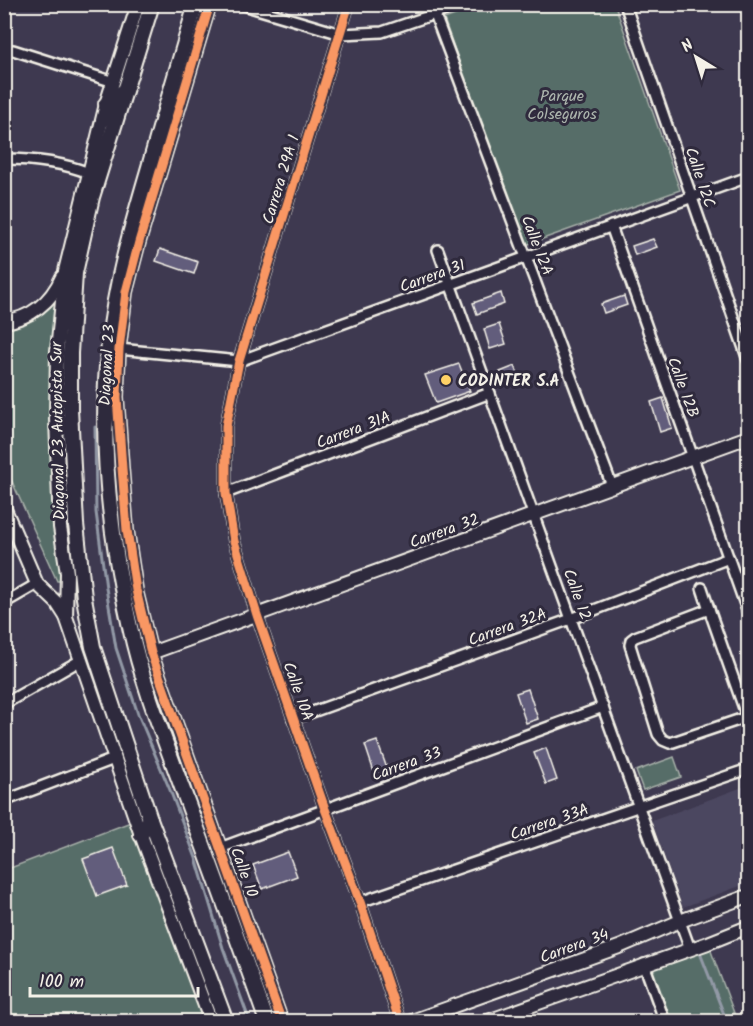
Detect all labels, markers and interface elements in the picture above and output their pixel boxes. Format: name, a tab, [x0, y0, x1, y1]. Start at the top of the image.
north arrow	[666, 27, 726, 87]
text: N	[676, 33, 699, 59]
park label: Parque Colseguros	[527, 84, 597, 127]
street label: Carrera 29A 1	[256, 132, 307, 227]
street label: Calle 12C	[678, 144, 722, 211]
street label: Calle 12A	[514, 212, 560, 279]
street label: Carrera 31	[396, 253, 469, 300]
street label: Diagonal 23	[93, 324, 122, 406]
street label: Diagonal 23 Autopista Sur	[44, 340, 73, 520]
street label: Calle 12B	[660, 354, 705, 421]
place label: CODINTER S.A	[458, 369, 559, 394]
marker: CODINTER S.A	[439, 373, 453, 387]
street label: Carrera 31A	[313, 405, 395, 456]
street label: Carrera 32	[406, 507, 483, 556]
street label: Calle 12	[556, 565, 597, 624]
street label: Carrera 32A	[465, 602, 551, 653]
street label: Calle 10A	[275, 658, 320, 725]
street label: Carrera 33	[368, 740, 445, 789]
street label: Carrera 33A	[507, 797, 593, 848]
street label: Calle 10	[223, 844, 264, 901]
street label: Carrera 34	[536, 922, 613, 970]
scale bar	[30, 960, 198, 998]
text: 100 m	[39, 968, 84, 997]

